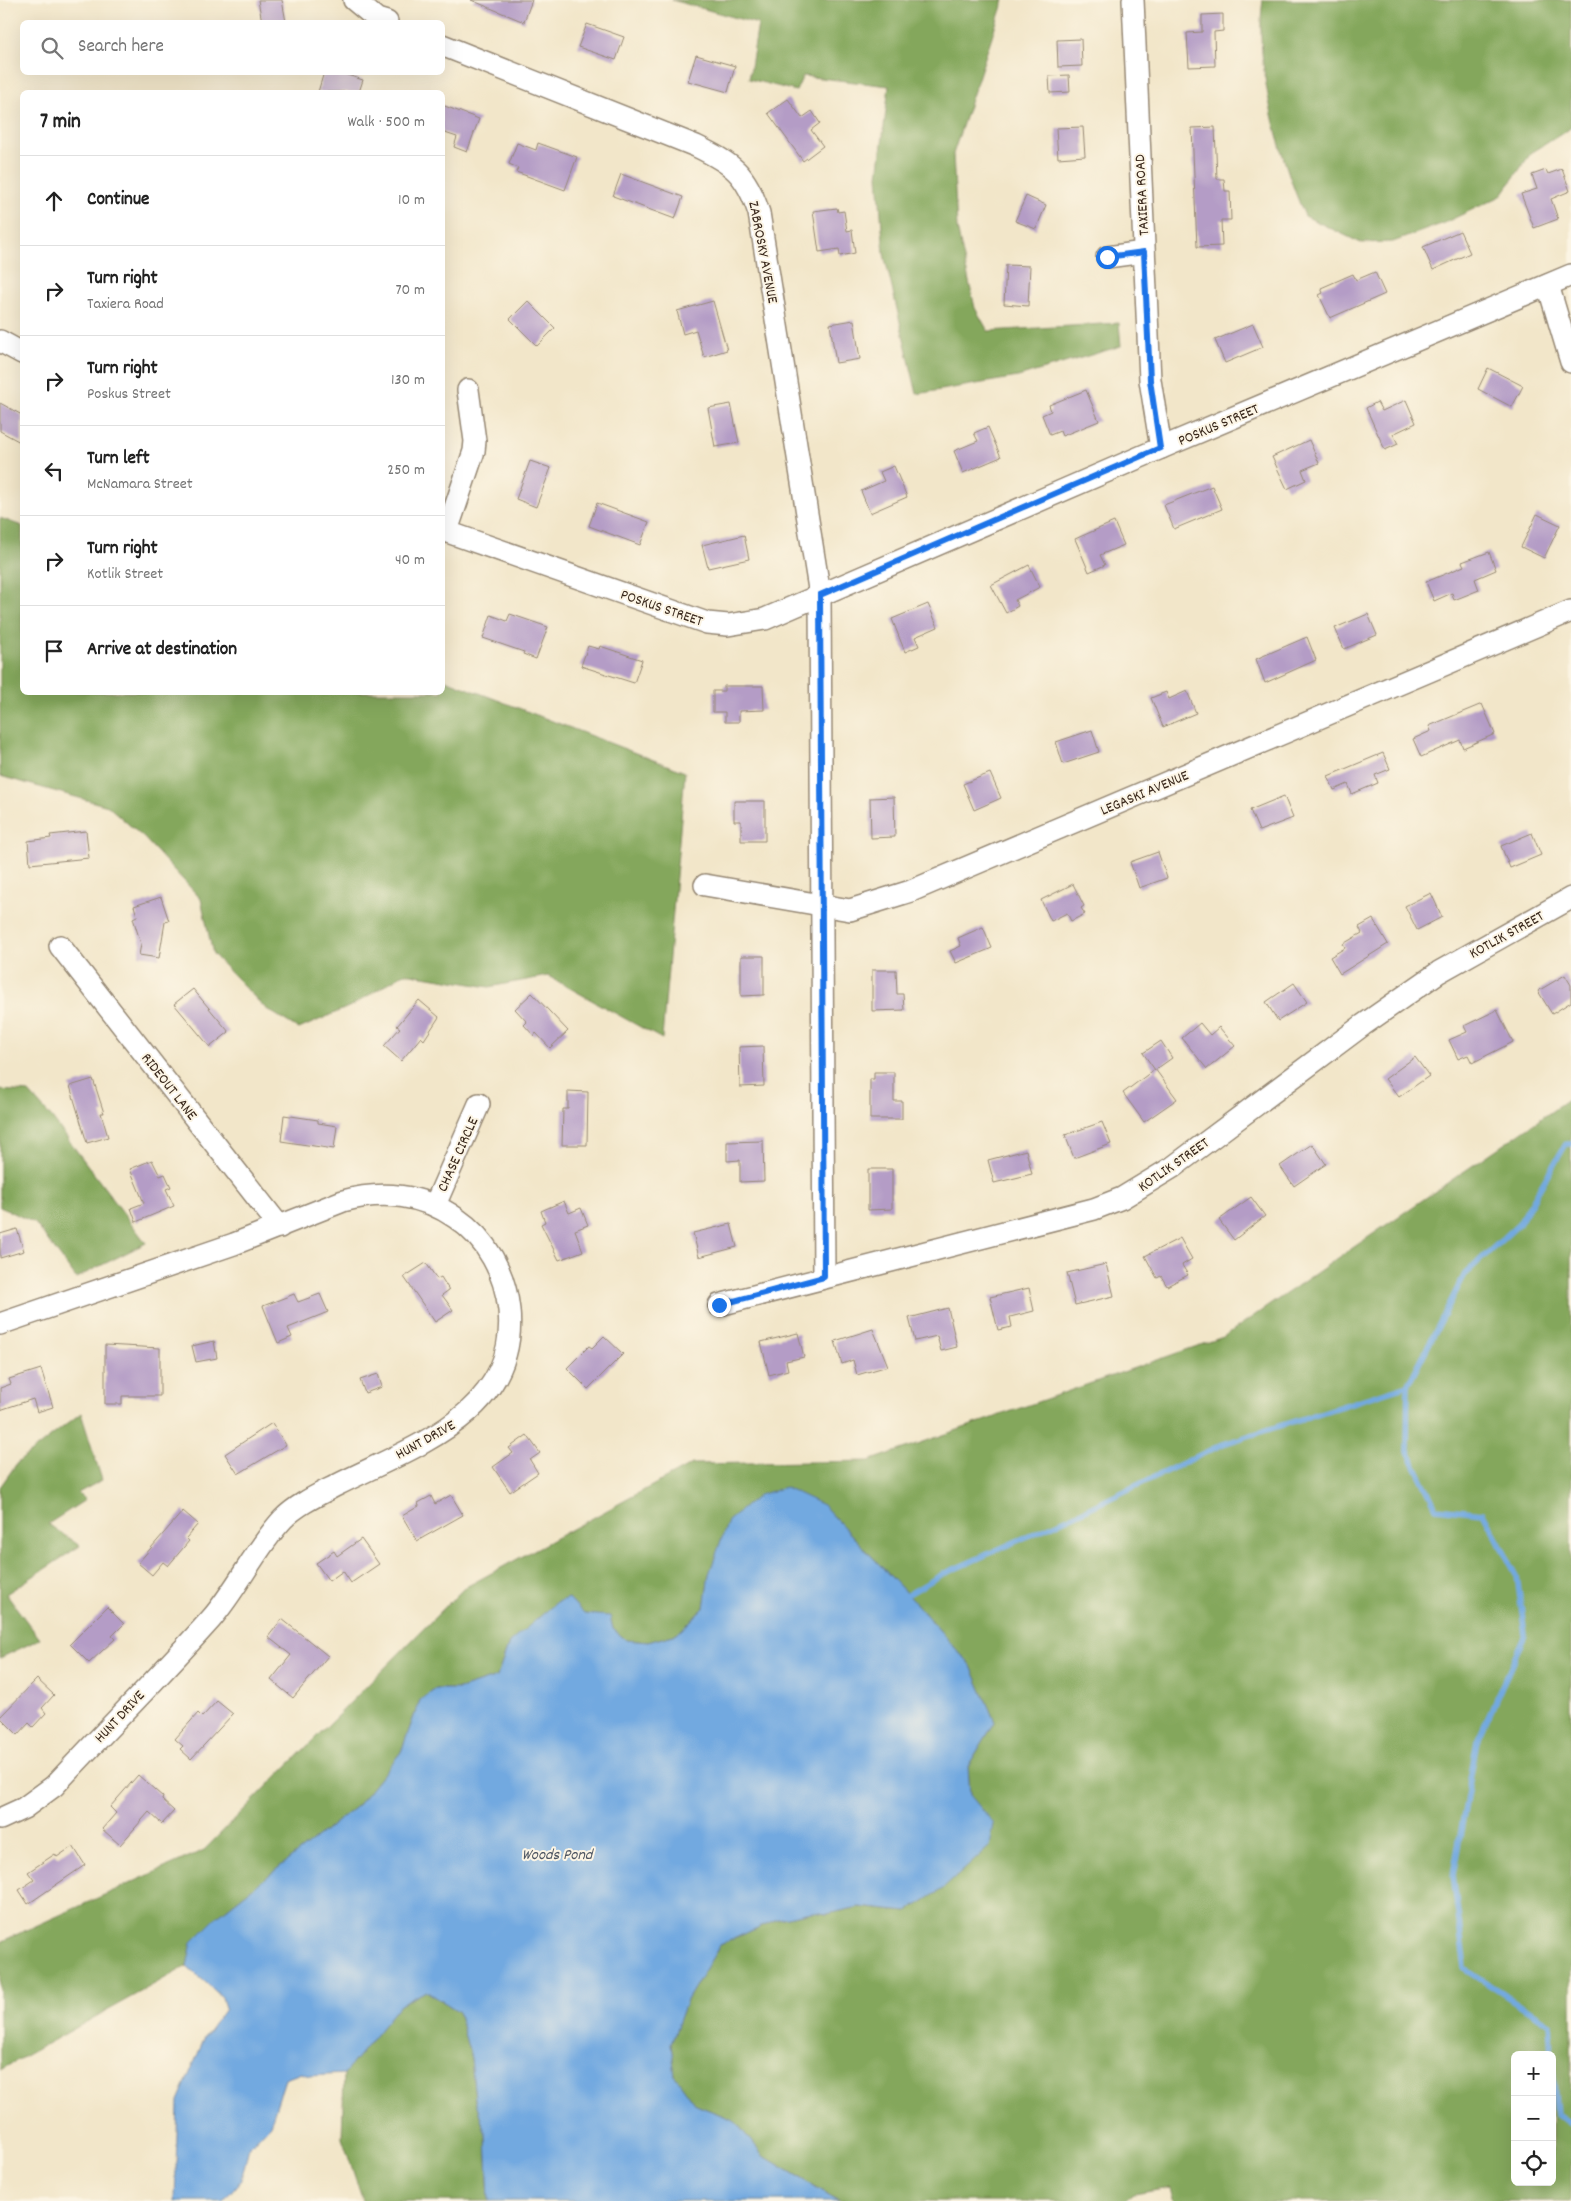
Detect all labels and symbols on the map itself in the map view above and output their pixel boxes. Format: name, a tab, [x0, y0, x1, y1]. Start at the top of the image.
street label: TAXIERA ROAD	[1130, 153, 1156, 236]
street label: ZABROSKY AVENUE	[741, 199, 783, 306]
route start	[1096, 246, 1119, 269]
street label: POSKUS STREET	[1175, 399, 1263, 453]
street label: POSKUS STREET	[617, 585, 705, 633]
street label: LEGASKI AVENUE	[1097, 765, 1193, 822]
street label: KOTLIK STREET	[1466, 906, 1548, 965]
street label: RIDEOUT LANE	[135, 1049, 202, 1126]
street label: CHASE CIRCLE	[433, 1114, 485, 1196]
street label: KOTLIK STREET	[1134, 1133, 1214, 1198]
route end	[708, 1294, 731, 1317]
street label: HUNT DRIVE	[392, 1415, 460, 1466]
street label: HUNT DRIVE	[90, 1686, 151, 1749]
water label: Woods Pond	[522, 1844, 595, 1867]

